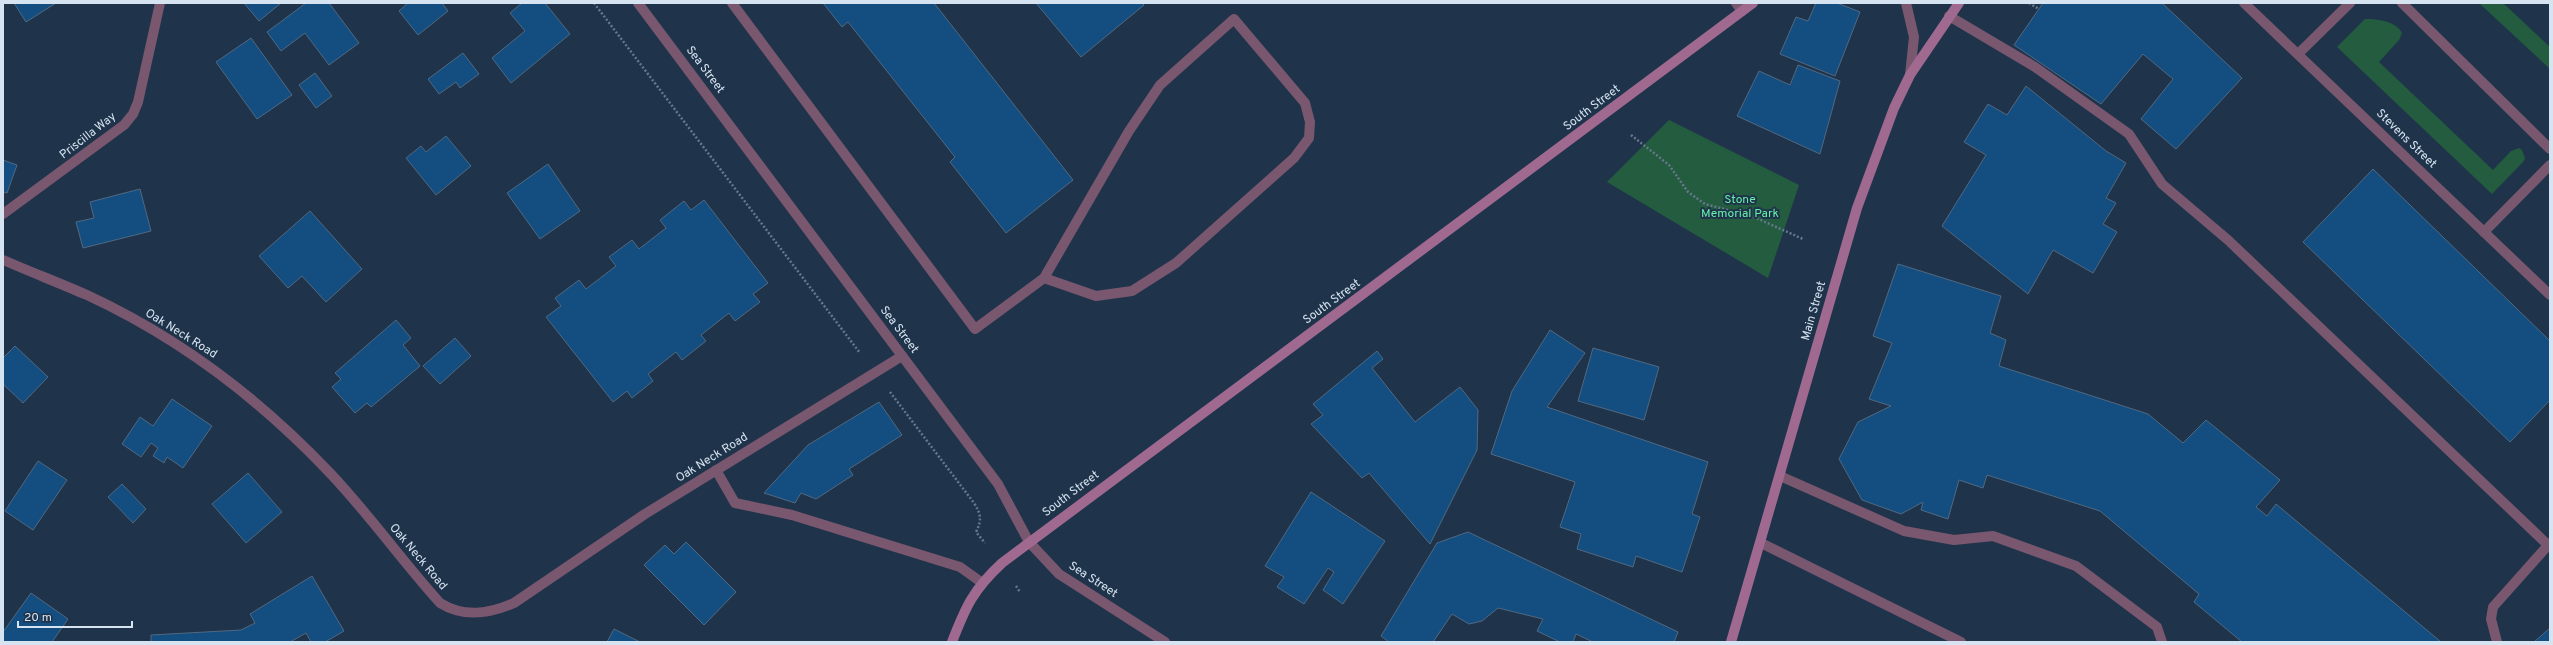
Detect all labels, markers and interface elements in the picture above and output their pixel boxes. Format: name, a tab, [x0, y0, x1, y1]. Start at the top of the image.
street label: Sea Street	[682, 43, 728, 97]
street label: South Street	[1560, 81, 1624, 135]
street label: Stevens Street	[2372, 106, 2440, 172]
street label: Priscilla Way	[57, 109, 119, 163]
park label: Stone Memorial Park	[1701, 192, 1779, 222]
street label: South Street	[1300, 276, 1364, 328]
street label: Main Street	[1798, 279, 1830, 343]
street label: Sea Street	[876, 303, 922, 357]
street label: Oak Neck Road	[142, 305, 220, 363]
street label: Oak Neck Road	[673, 429, 751, 487]
street label: South Street	[1039, 467, 1103, 521]
street label: Oak Neck Road	[385, 520, 451, 594]
street label: Sea Street	[1065, 558, 1121, 602]
scale bar	[18, 603, 132, 629]
text: 20 m	[24, 610, 52, 626]

